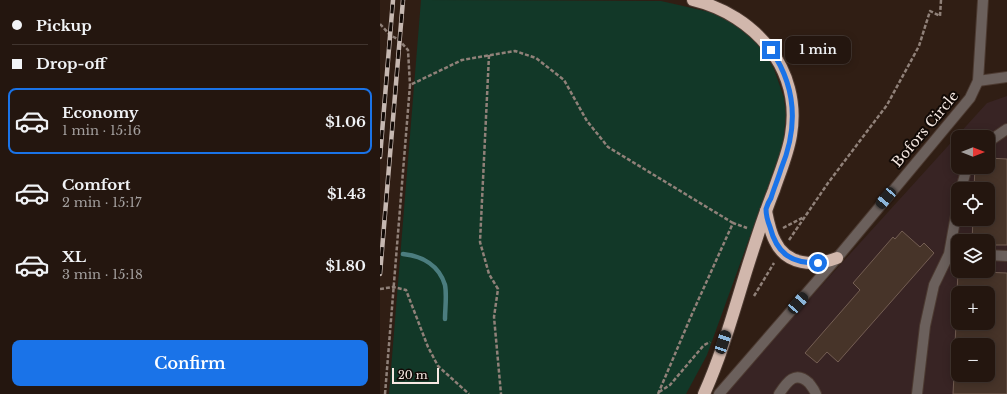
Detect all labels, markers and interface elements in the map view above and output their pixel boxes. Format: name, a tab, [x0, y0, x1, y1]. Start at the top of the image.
text: Pickup	[36, 16, 92, 35]
callout: 1 min	[785, 36, 851, 64]
route end	[762, 41, 780, 59]
text: 1 min	[799, 41, 837, 58]
text: Drop-off	[36, 54, 106, 73]
street label: Bofors Circle	[888, 87, 962, 171]
icon: car	[14, 103, 50, 139]
text: Economy	[62, 103, 139, 122]
text: $1.06	[325, 112, 366, 131]
text: 1 min · 15:16	[62, 122, 141, 139]
north arrow	[951, 130, 995, 174]
map controls	[951, 130, 995, 382]
icon: car	[14, 175, 50, 211]
text: Comfort	[62, 175, 130, 194]
button: locate	[951, 182, 995, 226]
text: $1.43	[327, 184, 366, 203]
car	[874, 185, 898, 211]
text: 2 min · 15:17	[62, 194, 141, 211]
button: layers	[951, 234, 995, 278]
icon: car	[14, 247, 50, 283]
text: XL	[62, 247, 86, 266]
route start	[809, 254, 827, 272]
text: $1.80	[325, 256, 366, 275]
text: 3 min · 15:18	[62, 266, 143, 283]
button: +	[951, 286, 995, 330]
car	[786, 290, 810, 316]
car	[714, 329, 732, 355]
button: −	[951, 338, 995, 382]
button: Confirm	[12, 340, 368, 386]
scale bar	[392, 366, 439, 385]
text: 20 m	[398, 368, 428, 382]

